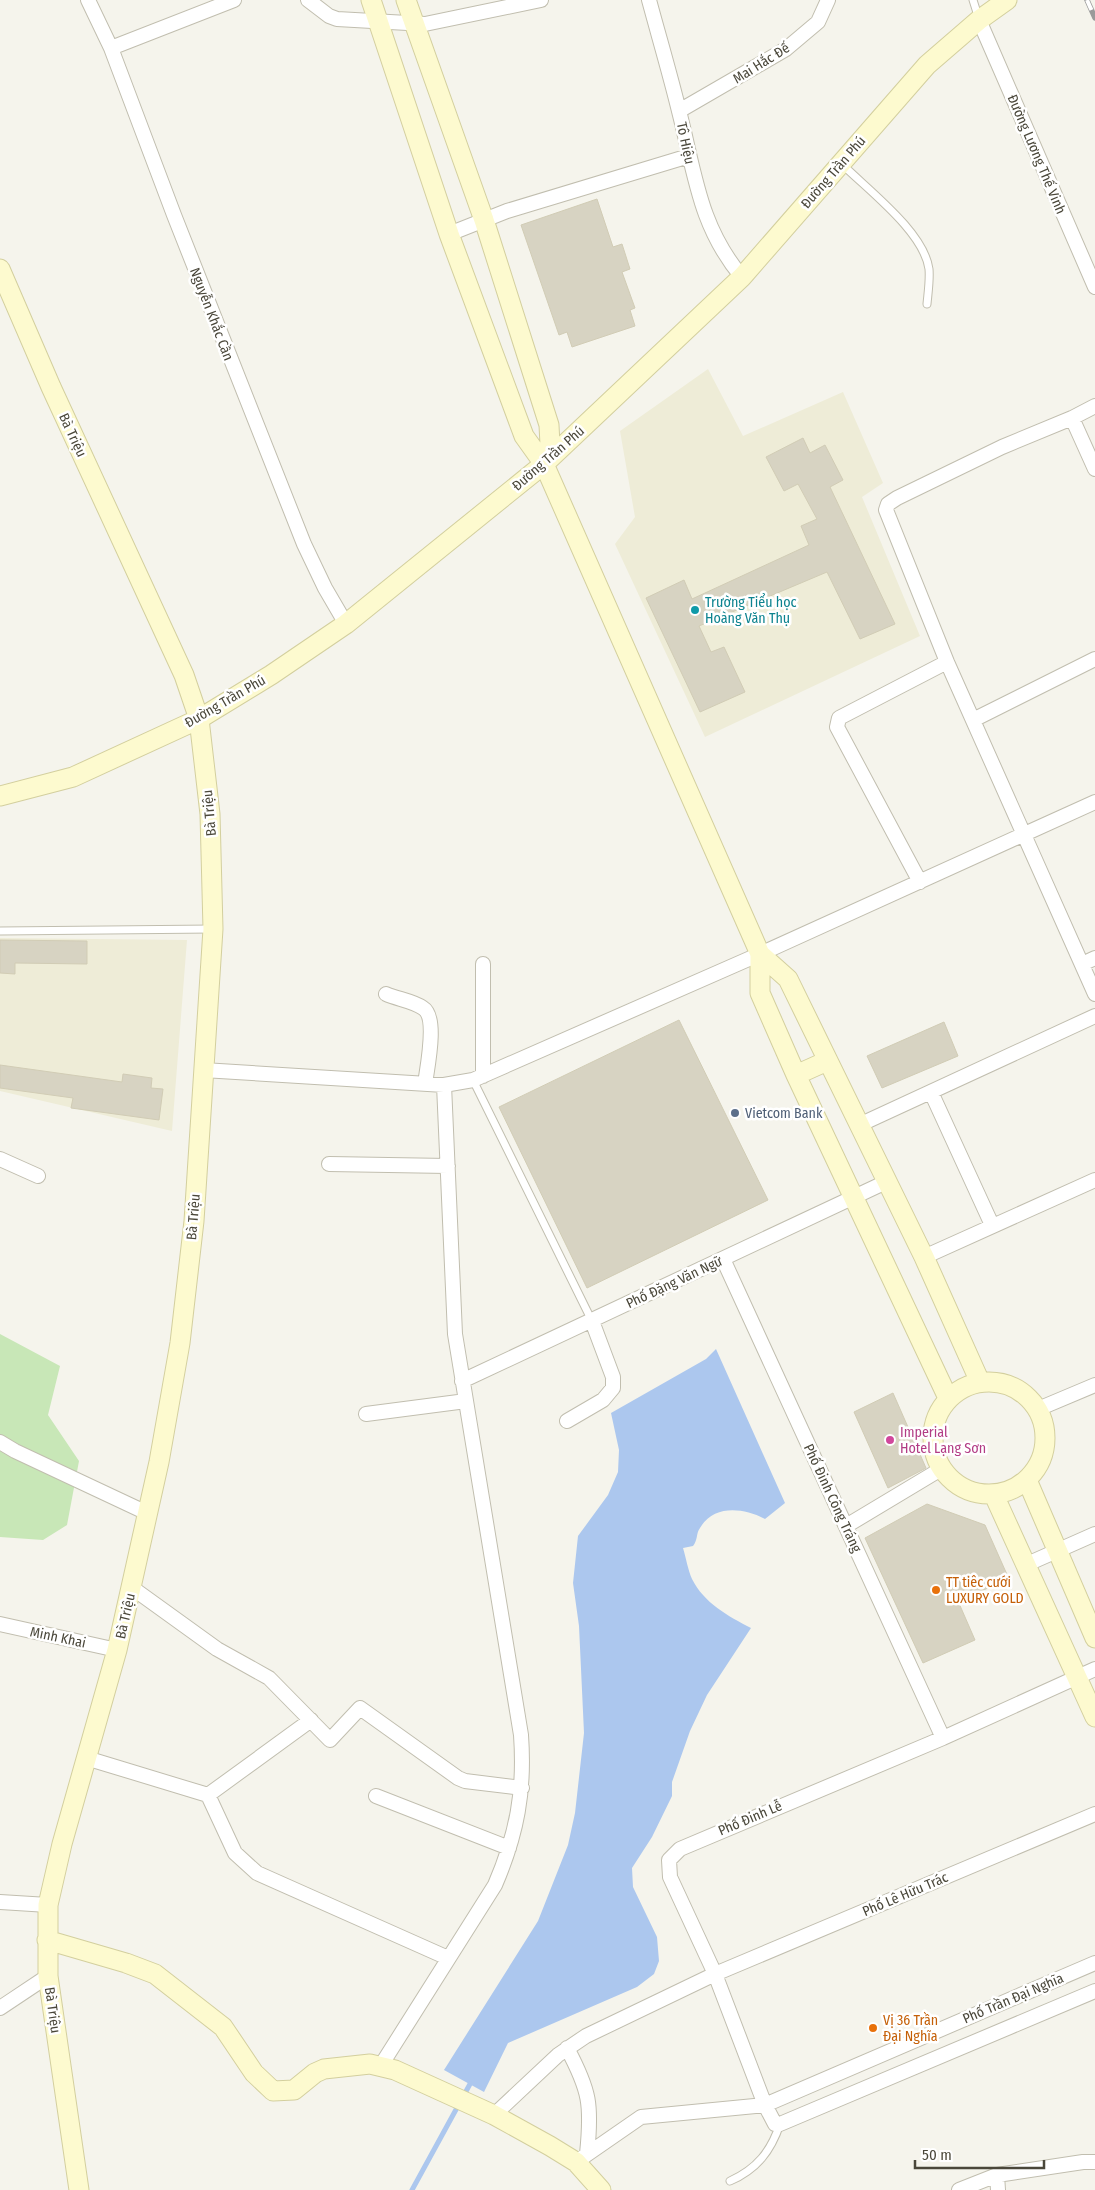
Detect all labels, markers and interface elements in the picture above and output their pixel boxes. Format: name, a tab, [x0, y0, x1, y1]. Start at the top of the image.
street label: Mai Hắc Đế	[729, 39, 793, 87]
street label: Đường Lương Thế Vinh	[1004, 91, 1070, 217]
street label: Tô Hiệu	[673, 120, 698, 166]
street label: Đường Trần Phú	[797, 132, 869, 212]
street label: Nguyễn Khắc Cần	[186, 265, 238, 363]
street label: Bà Triệu	[55, 411, 90, 460]
street label: Đường Trần Phú	[508, 422, 588, 494]
place label: Trường Tiểu học Hoàng Văn Thụ	[705, 593, 797, 627]
marker: Trường Tiểu học Hoàng Văn Thụ	[689, 604, 701, 616]
street label: Đường Trần Phú	[181, 671, 269, 731]
street label: Bà Triệu	[199, 789, 220, 837]
place label: Vietcom Bank	[745, 1105, 823, 1122]
marker: Vietcom Bank	[729, 1107, 741, 1119]
street label: Bà Triệu	[183, 1193, 204, 1241]
street label: Phố Đặng Văn Ngữ	[623, 1252, 725, 1312]
place label: Imperial Hotel Lạng Sơn	[900, 1424, 986, 1457]
marker: Imperial Hotel Lạng Sơn	[884, 1434, 896, 1446]
street label: Phố Đinh Công Tráng	[800, 1441, 866, 1556]
place label: TT tiêc cưới LUXURY GOLD	[946, 1574, 1024, 1607]
marker: TT tiêc cưới LUXURY GOLD	[930, 1584, 942, 1596]
street label: Bà Triệu	[112, 1592, 139, 1641]
street label: Minh Khai	[28, 1623, 87, 1652]
street label: Phố Đinh Lễ	[715, 1796, 785, 1840]
street label: Phố Lê Hữu Trác	[859, 1868, 951, 1920]
street label: Phố Trần Đại Nghĩa	[960, 1969, 1066, 2027]
street label: Bà Triệu	[41, 1986, 64, 2034]
place label: Vị 36 Trần Đại Nghĩa	[883, 2011, 938, 2045]
marker: Vị 36 Trần Đại Nghĩa	[867, 2022, 879, 2034]
scale bar	[915, 2138, 1044, 2170]
text: 50 m	[922, 2146, 952, 2164]

